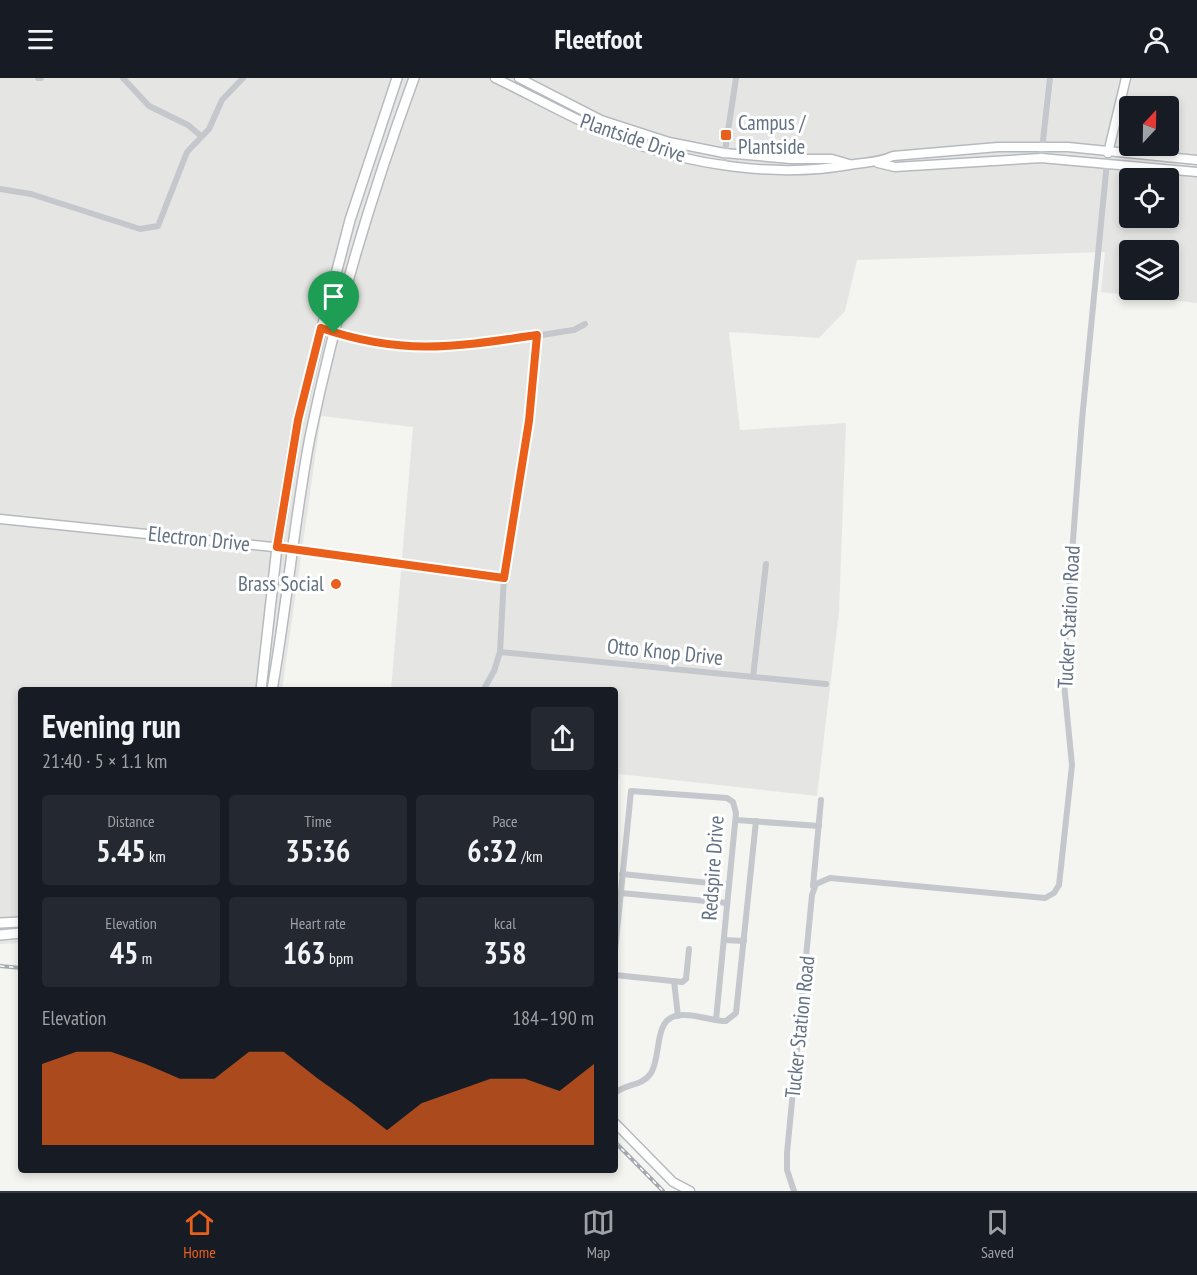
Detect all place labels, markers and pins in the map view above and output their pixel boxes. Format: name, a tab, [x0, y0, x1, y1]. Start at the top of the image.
place label: Campus / Plantside	[738, 109, 806, 160]
marker: Campus / Plantside	[719, 128, 733, 142]
pin	[308, 271, 359, 333]
place label: Brass Social	[238, 570, 324, 597]
marker: Brass Social	[329, 577, 343, 591]

